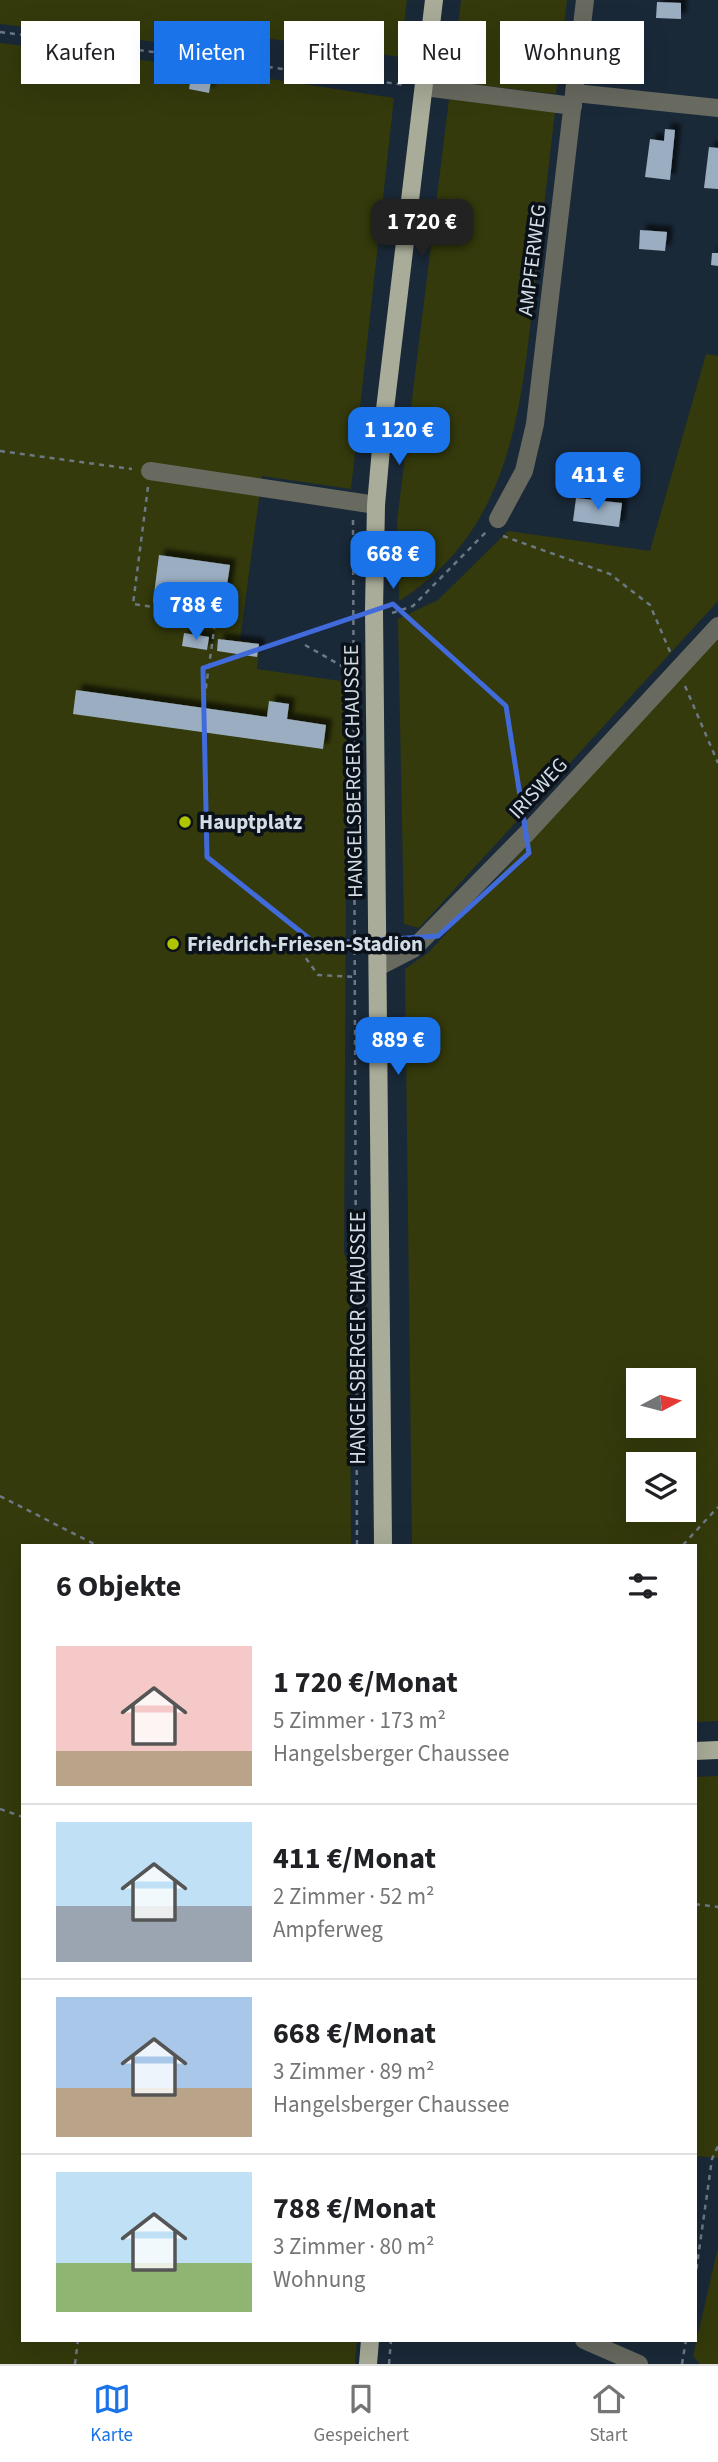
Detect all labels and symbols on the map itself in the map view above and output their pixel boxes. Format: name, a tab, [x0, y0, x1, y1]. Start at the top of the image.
pin: 1 720 €	[357, 200, 487, 259]
street label: AMPFERWEG	[510, 202, 554, 318]
pin: 1 120 €	[334, 407, 464, 467]
pin: 411 €	[549, 452, 647, 512]
pin: 668 €	[344, 532, 442, 591]
pin: 788 €	[147, 582, 245, 642]
street label: HANGELSBERGER CHAUSSEE	[336, 644, 370, 898]
street label: IRISWEG	[502, 750, 574, 826]
place label: Hauptplatz	[199, 807, 302, 837]
marker: Hauptplatz	[177, 814, 193, 830]
place label: Friedrich-Friesen-Stadion	[187, 929, 423, 959]
marker: Friedrich-Friesen-Stadion	[165, 936, 181, 952]
pin: 889 €	[349, 1018, 447, 1077]
street label: HANGELSBERGER CHAUSSEE	[343, 1211, 373, 1465]
north arrow	[626, 1368, 696, 1438]

